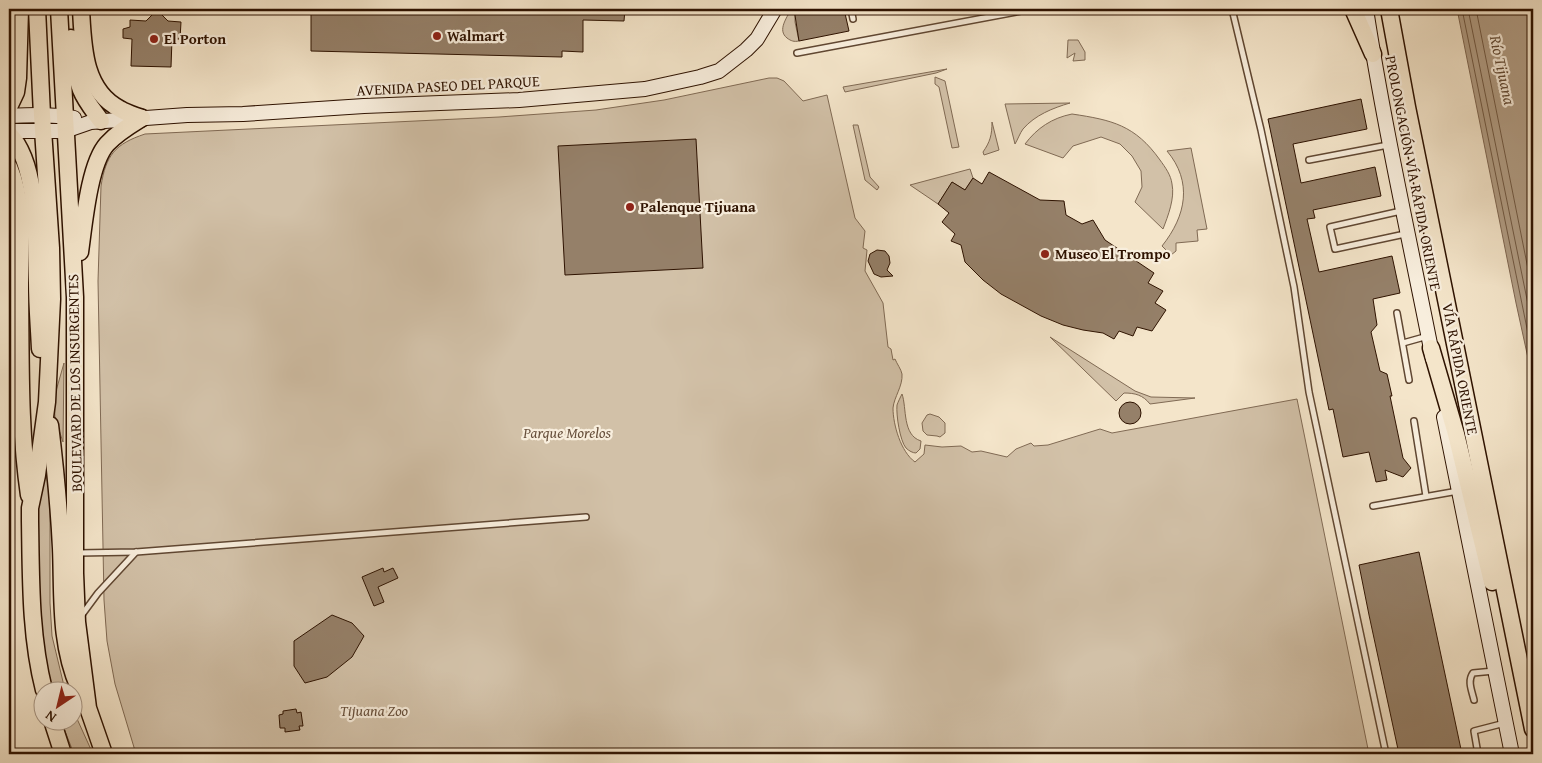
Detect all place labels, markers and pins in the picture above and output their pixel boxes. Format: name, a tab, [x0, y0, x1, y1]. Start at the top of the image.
place label: Walmart	[447, 25, 505, 46]
place label: El Porton	[164, 28, 226, 49]
marker: Walmart	[431, 30, 443, 42]
marker: El Porton	[148, 33, 160, 45]
place label: Palenque Tijuana	[640, 196, 756, 217]
marker: Palenque Tijuana	[624, 201, 636, 213]
place label: Museo El Trompo	[1055, 243, 1170, 264]
marker: Museo El Trompo	[1039, 248, 1051, 260]

